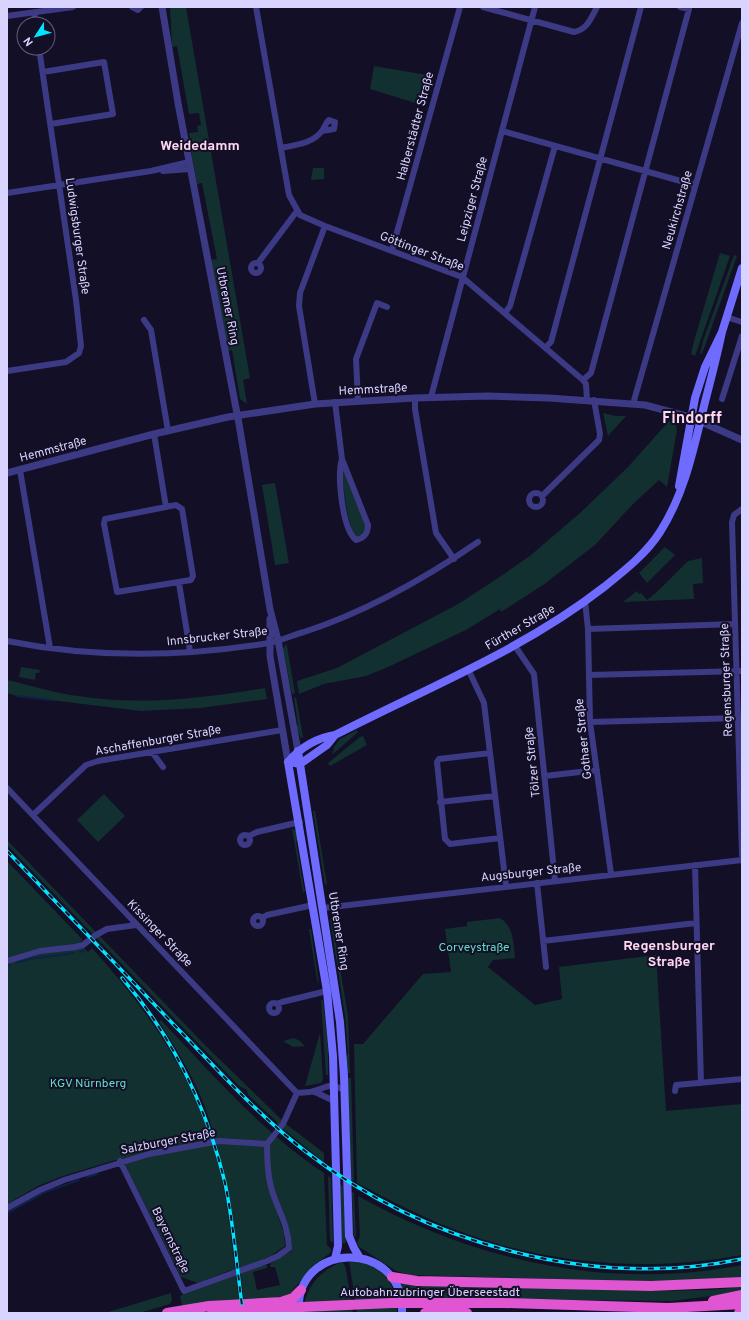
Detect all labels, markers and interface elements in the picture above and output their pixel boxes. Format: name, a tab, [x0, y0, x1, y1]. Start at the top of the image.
north arrow	[16, 16, 56, 56]
text: N	[21, 34, 37, 49]
street label: Halberstädter Straße	[394, 70, 438, 182]
district label: Weidedamm	[160, 138, 240, 155]
street label: Leipziger Straße	[454, 155, 492, 244]
street label: Neukirchstraße	[659, 169, 697, 252]
street label: Ludwigsburger Straße	[61, 177, 93, 296]
street label: Göttinger Straße	[377, 228, 466, 275]
street label: Utbremer Ring	[212, 266, 242, 347]
street label: Hemmstraße	[338, 380, 408, 400]
district label: Findorff	[662, 409, 722, 429]
street label: Hemmstraße	[18, 433, 89, 467]
street label: Fürther Straße	[483, 601, 558, 654]
street label: Regensburger Straße	[717, 623, 737, 737]
street label: Innsbrucker Straße	[166, 624, 268, 650]
street label: Gothaer Straße	[572, 698, 596, 780]
street label: Aschaffenburger Straße	[94, 722, 222, 760]
street label: Tölzer Straße	[521, 726, 545, 798]
street label: Augsburger Straße	[480, 860, 582, 886]
street label: Utbremer Ring	[324, 891, 352, 972]
street label: Kissinger Straße	[123, 897, 196, 971]
district label: Regensburger Straße	[623, 938, 715, 971]
park label: Corveystraße	[438, 940, 510, 956]
park label: KGV Nürnberg	[50, 1076, 126, 1092]
street label: Salzburger Straße	[119, 1125, 217, 1159]
street label: Bayernstraße	[147, 1205, 193, 1276]
street label: Autobahnzubringer Überseestadt	[340, 1285, 520, 1301]

